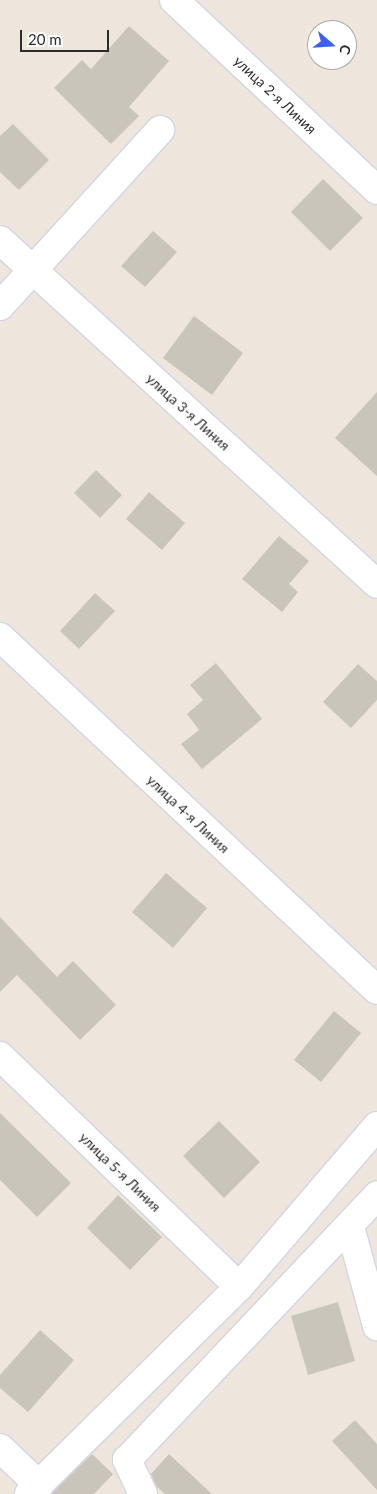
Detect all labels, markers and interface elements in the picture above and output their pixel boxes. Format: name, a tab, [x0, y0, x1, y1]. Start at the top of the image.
scale bar	[22, 20, 111, 52]
north arrow	[307, 20, 357, 70]
text: 20 m	[28, 30, 62, 48]
text: С	[336, 43, 355, 57]
street label: улица 2-я Линия	[230, 53, 320, 137]
street label: улица 3-я Линия	[143, 370, 233, 454]
street label: улица 4-я Линия	[143, 772, 233, 856]
street label: улица 5-я Линия	[76, 1129, 164, 1215]

